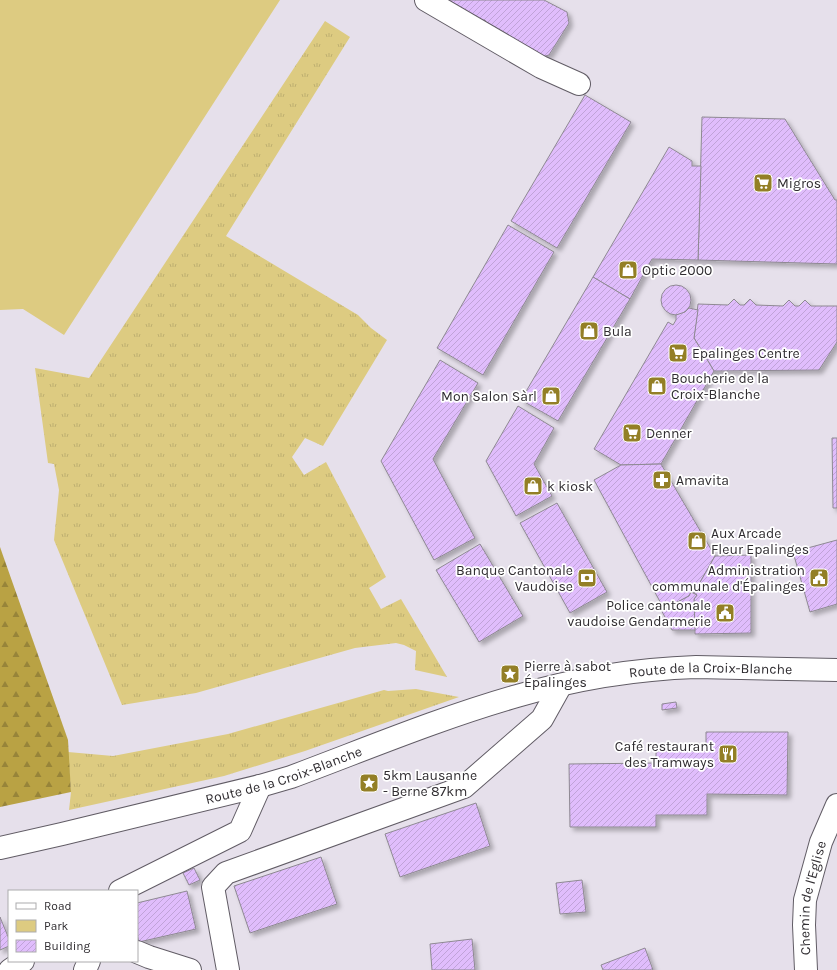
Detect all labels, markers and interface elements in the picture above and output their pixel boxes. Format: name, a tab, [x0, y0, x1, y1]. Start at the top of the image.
supermarket icon: Migros	[752, 172, 774, 194]
place label: Migros	[777, 175, 821, 192]
shop icon: Optic 2000	[617, 259, 639, 281]
place label: Optic 2000	[642, 262, 712, 279]
shop icon: Bula	[578, 320, 600, 342]
place label: Bula	[603, 323, 632, 340]
supermarket icon: Epalinges Centre	[667, 342, 689, 364]
place label: Epalinges Centre	[692, 345, 800, 362]
place label: Boucherie de la Croix-Blanche	[671, 370, 769, 403]
shop icon: Boucherie de la Croix-Blanche	[646, 375, 668, 397]
shop icon: Mon Salon Sàrl	[540, 385, 562, 407]
place label: Mon Salon Sàrl	[441, 388, 537, 405]
supermarket icon: Denner	[621, 422, 643, 444]
place label: Denner	[646, 425, 693, 442]
pharmacy icon: Amavita	[651, 469, 673, 491]
place label: Amavita	[676, 472, 729, 489]
shop icon: k kiosk	[522, 475, 544, 497]
place label: k kiosk	[547, 478, 593, 495]
place label: Aux Arcade Fleur Epalinges	[711, 525, 809, 558]
shop icon: Aux Arcade Fleur Epalinges	[686, 530, 708, 552]
place label: Banque Cantonale Vaudoise	[456, 562, 573, 595]
place label: Administration communale d'Épalinges	[652, 562, 805, 595]
bank icon: Banque Cantonale Vaudoise	[576, 567, 598, 589]
public building icon: Administration communale d'Épalinges	[808, 567, 830, 589]
place label: Police cantonale vaudoise Gendarmerie	[567, 597, 711, 630]
public building icon: Police cantonale vaudoise Gendarmerie	[714, 602, 736, 624]
place label: Pierre à sabot Épalinges	[524, 658, 611, 691]
street label: Route de la Croix-Blanche	[628, 659, 792, 681]
place icon: Pierre à sabot Épalinges	[499, 663, 521, 685]
place label: Café restaurant des Tramways	[615, 738, 714, 771]
street label: Route de la Croix-Blanche	[204, 743, 364, 808]
restaurant icon: Café restaurant des Tramways	[717, 743, 739, 765]
place label: 5km Lausanne - Berne 87km	[383, 767, 477, 800]
place icon: 5km Lausanne - Berne 87km	[358, 772, 380, 794]
street label: Chemin de l'Eglise	[796, 839, 830, 956]
legend	[8, 890, 138, 962]
text: Road	[44, 899, 72, 913]
text: Park	[44, 919, 69, 933]
text: Building	[44, 939, 91, 953]

